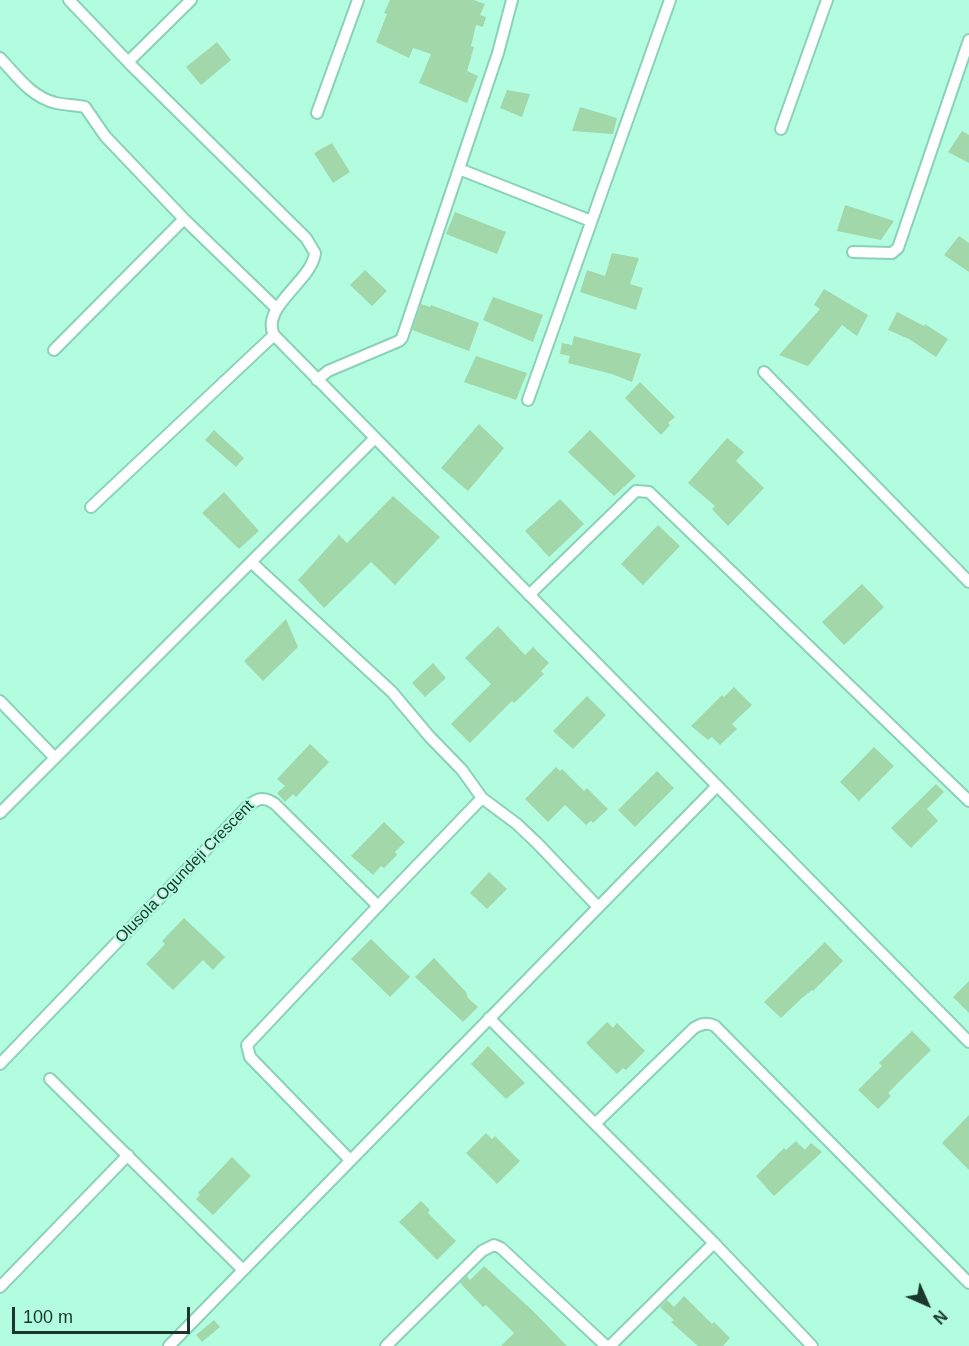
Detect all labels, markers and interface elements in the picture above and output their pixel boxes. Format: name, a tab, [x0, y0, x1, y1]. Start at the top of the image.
street label: Olusola Ogundeji Crescent	[112, 797, 258, 947]
north arrow	[897, 1274, 957, 1334]
scale bar	[15, 1295, 194, 1333]
text: 100 m	[23, 1307, 73, 1327]
text: N	[930, 1307, 950, 1327]

